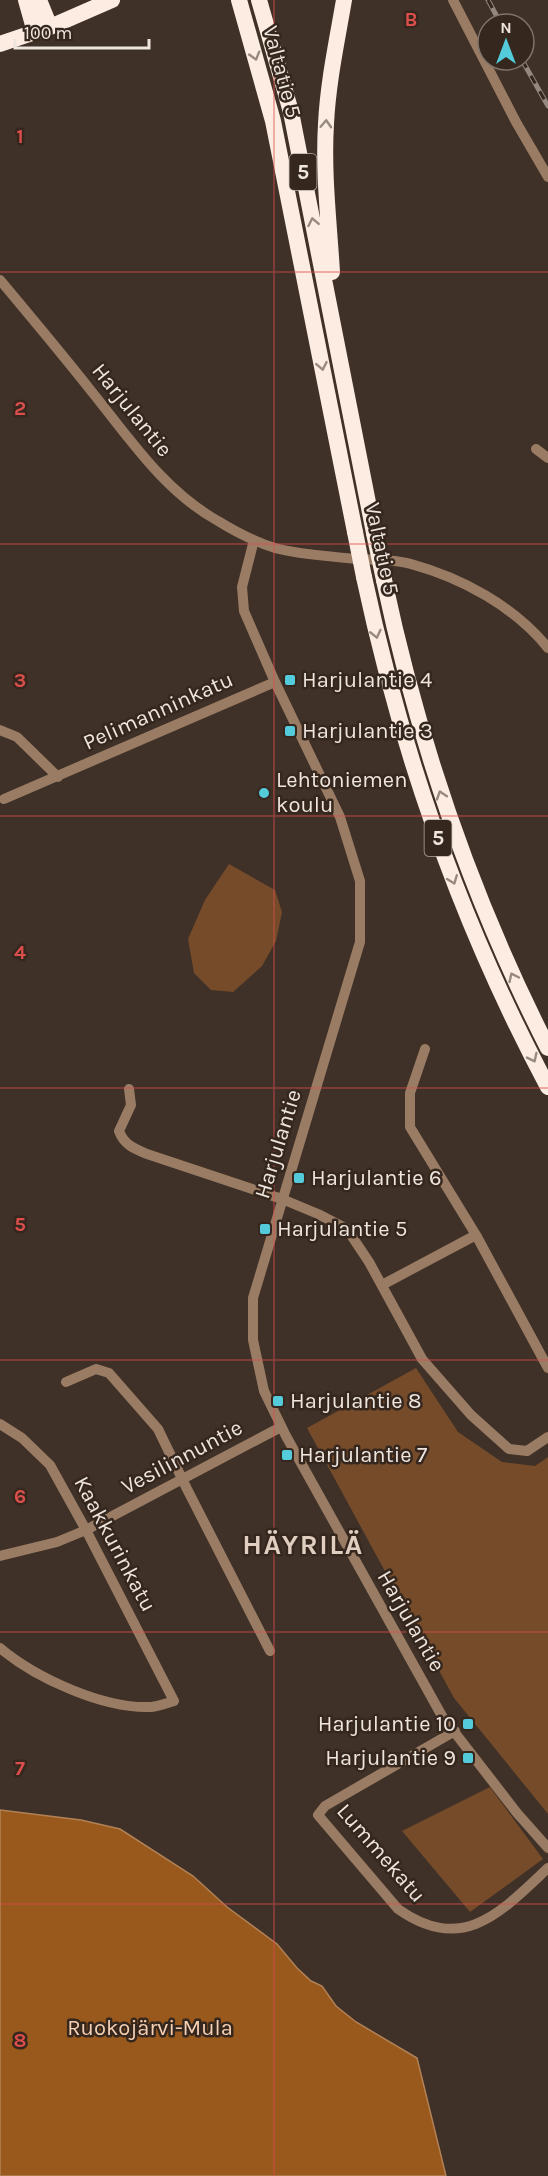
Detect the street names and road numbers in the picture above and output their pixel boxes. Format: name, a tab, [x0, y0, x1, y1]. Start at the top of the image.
street label: Valtatie 5	[257, 23, 307, 121]
road number: 5	[290, 154, 316, 190]
street label: Harjulantie	[86, 358, 178, 462]
street label: Valtatie 5	[360, 500, 404, 598]
street label: Pelimanninkatu	[79, 666, 237, 756]
road number: 5	[424, 820, 452, 856]
street label: Harjulantie	[249, 1086, 307, 1202]
street label: Vesilinnuntie	[117, 1414, 247, 1500]
street label: Kaakkurinkatu	[68, 1472, 162, 1616]
street label: Harjulantie	[372, 1566, 450, 1676]
street label: Lummekatu	[331, 1798, 431, 1908]

